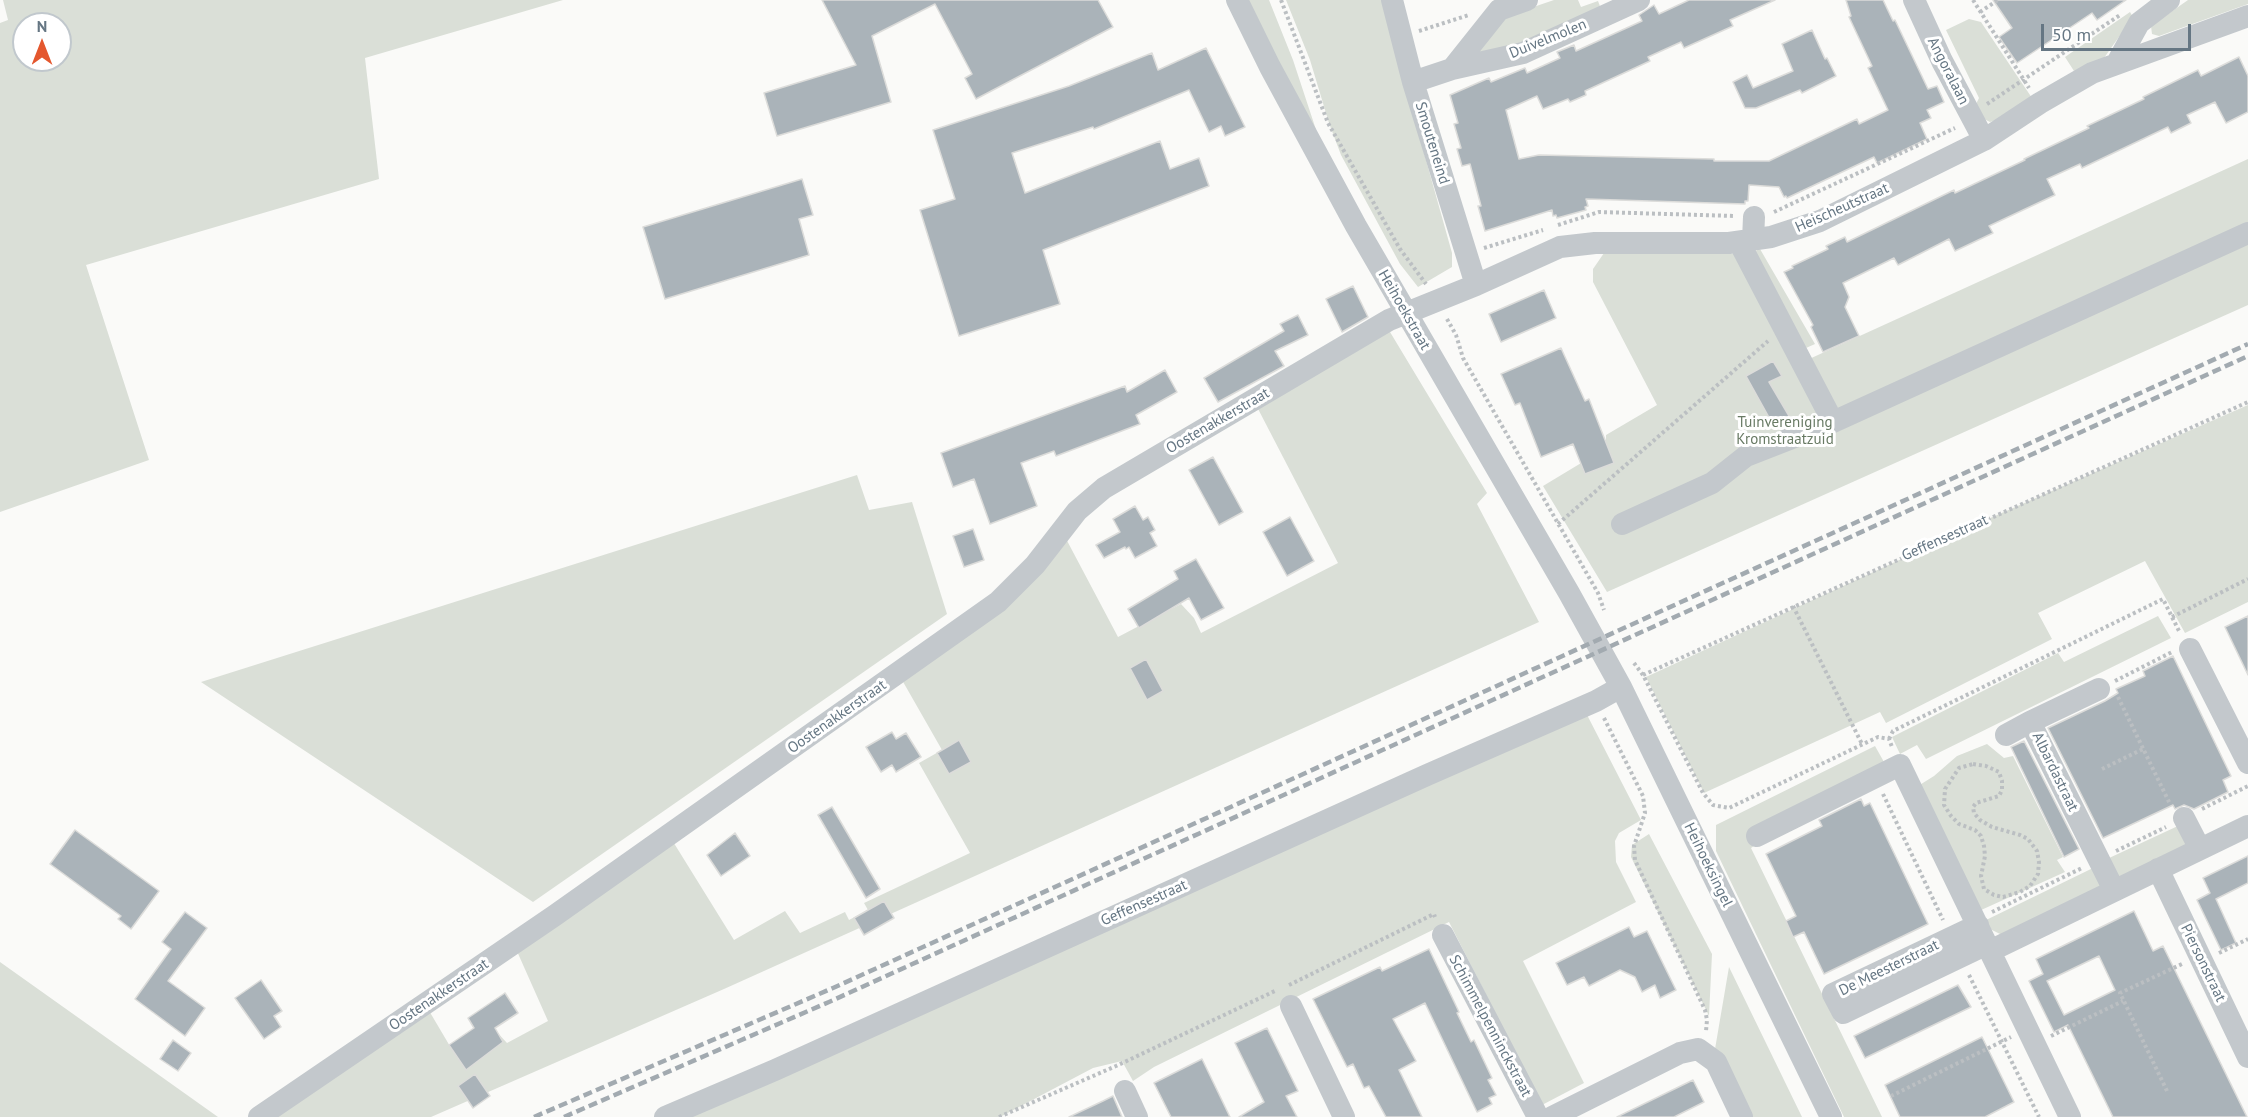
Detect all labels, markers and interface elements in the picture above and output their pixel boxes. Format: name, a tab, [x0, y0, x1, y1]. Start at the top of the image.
north arrow	[12, 12, 72, 72]
scale bar	[2044, 12, 2194, 50]
street label: Duivelmolen	[1507, 15, 1589, 63]
text: N	[37, 16, 47, 36]
text: 50 m	[2052, 23, 2091, 46]
street label: Angoralaan	[1923, 34, 1973, 108]
street label: Smouteneind	[1411, 100, 1453, 186]
street label: Heischeutstraat	[1793, 179, 1891, 237]
street label: Heihoekstraat	[1374, 267, 1434, 353]
street label: Oostenakkerstraat	[1163, 384, 1273, 458]
park label: Tuinvereniging Kromstraatzuid	[1736, 414, 1834, 449]
street label: Geffensestraat	[1899, 511, 1991, 565]
street label: Oostenakkerstraat	[784, 676, 890, 758]
street label: Albardastraat	[2028, 730, 2082, 814]
street label: Heihoeksingel	[1680, 820, 1736, 910]
street label: Geffensestraat	[1098, 876, 1190, 930]
street label: Piersonstraat	[2176, 921, 2230, 1005]
street label: De Meesterstraat	[1836, 936, 1942, 1000]
street label: Schimmelpenninckstraat	[1445, 952, 1535, 1100]
street label: Oostenakkerstraat	[386, 955, 492, 1035]

